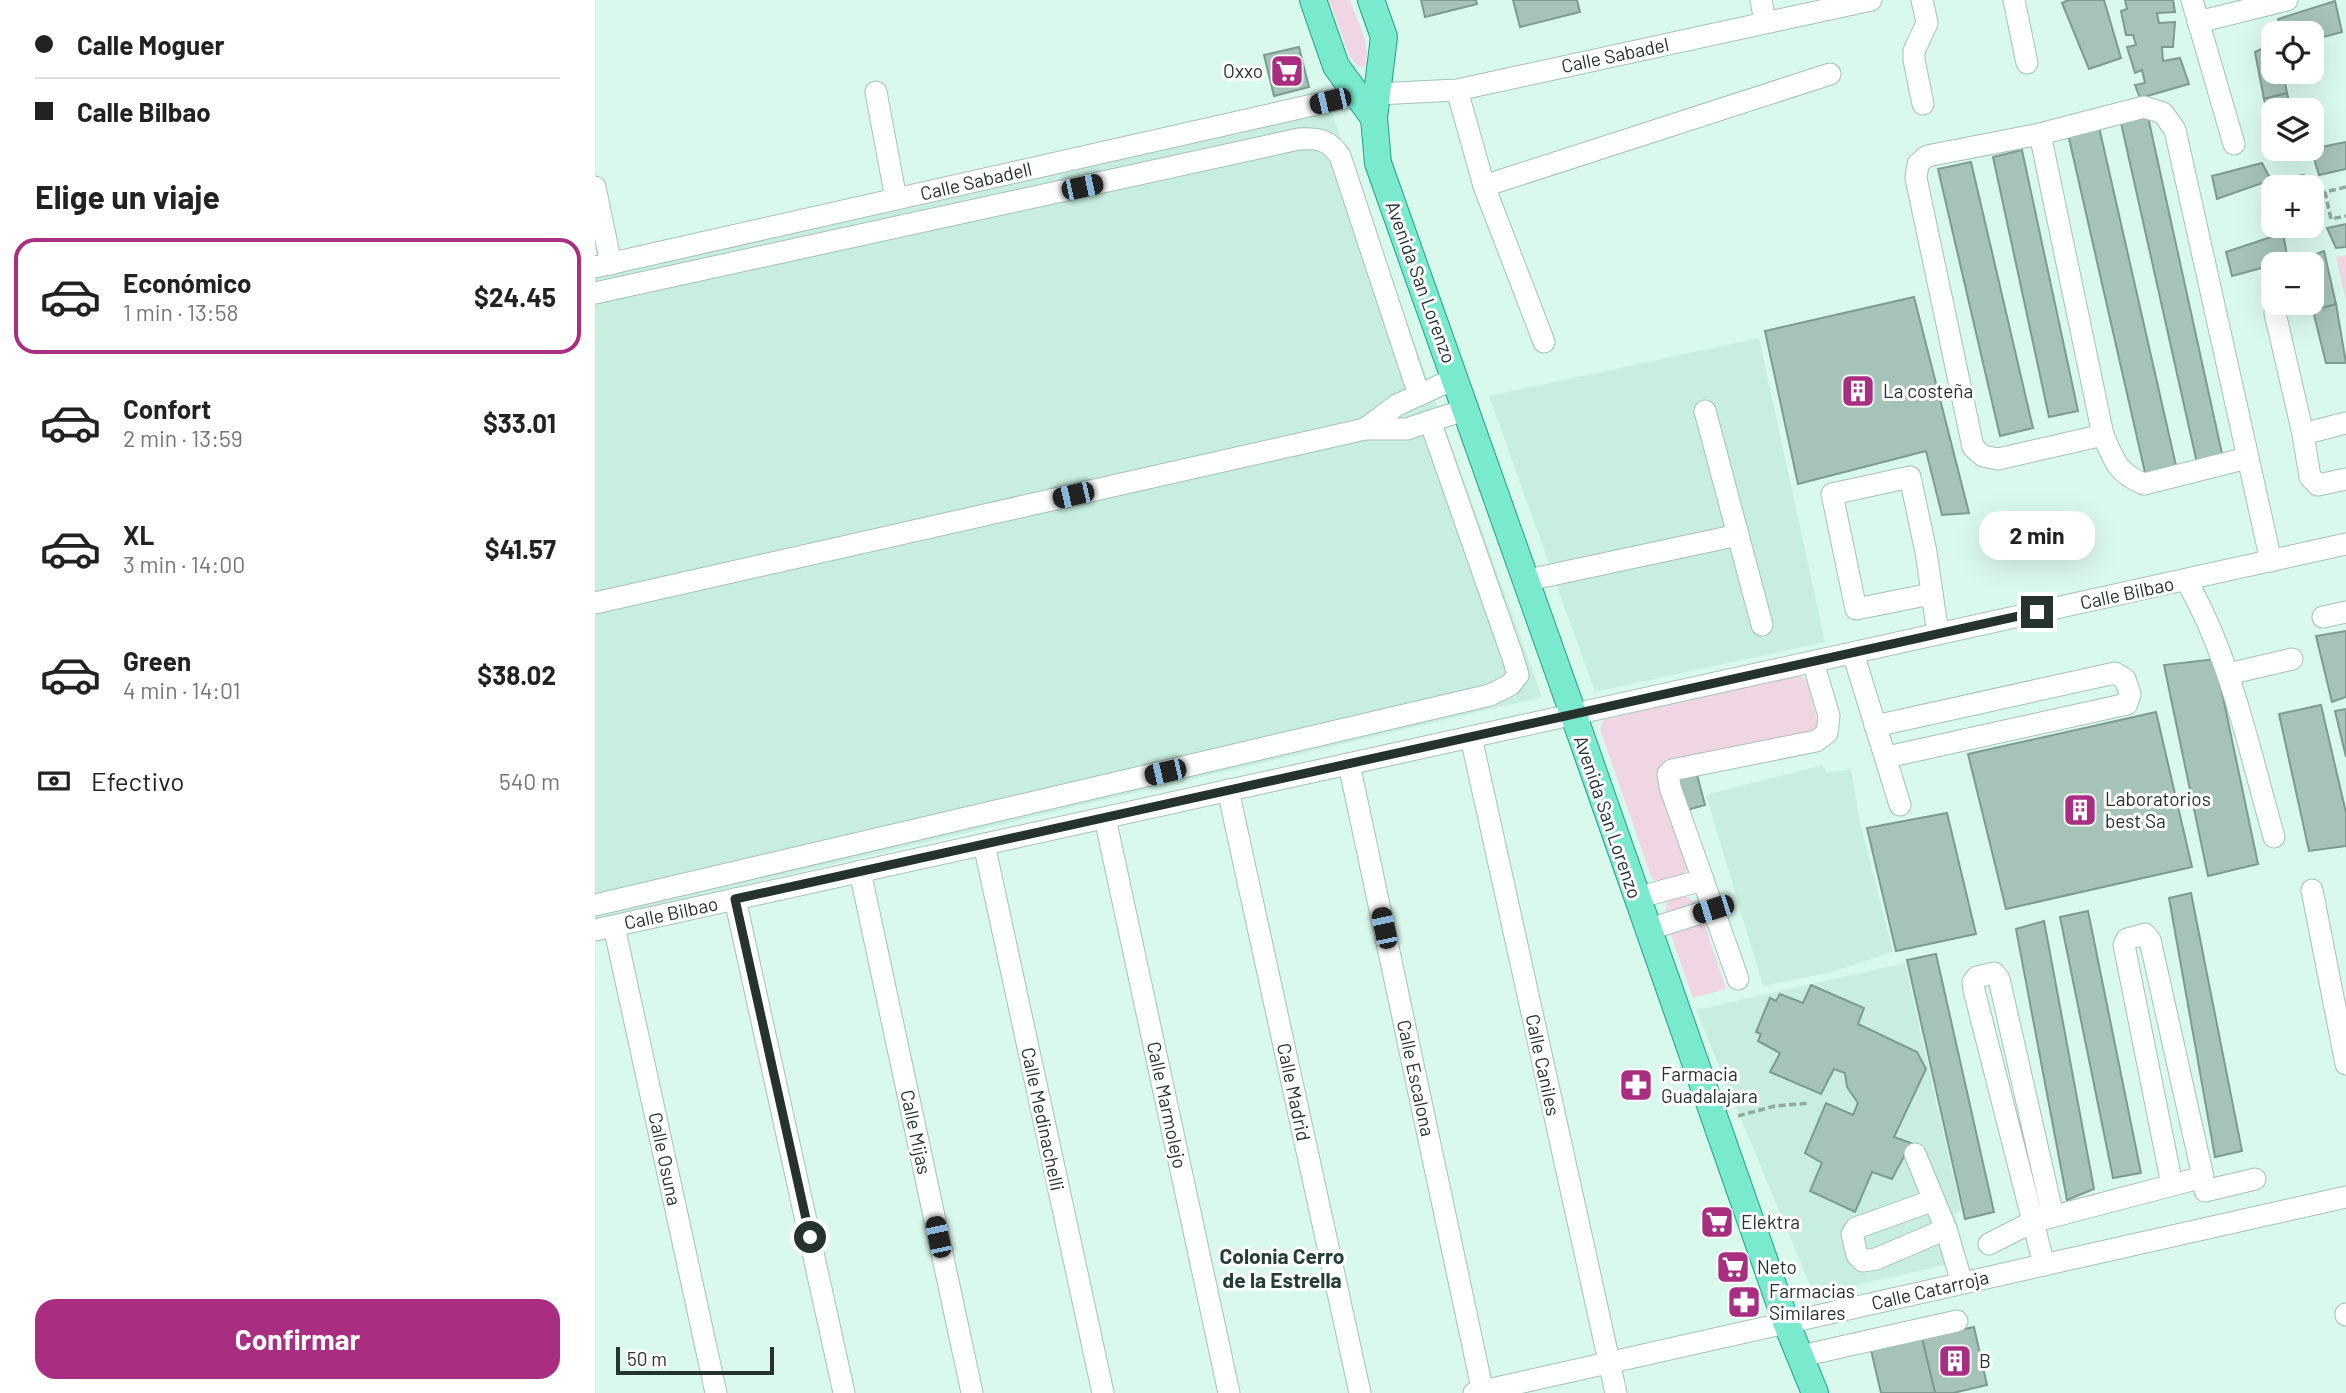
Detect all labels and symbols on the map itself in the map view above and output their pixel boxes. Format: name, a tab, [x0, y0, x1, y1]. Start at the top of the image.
street label: Calle Sabadel	[1559, 32, 1671, 77]
supermarket icon: Oxxo	[1268, 52, 1306, 90]
place label: Oxxo	[1223, 59, 1263, 82]
car	[1308, 86, 1353, 116]
street label: Calle Sabadell	[918, 156, 1034, 205]
car	[1060, 172, 1105, 202]
street label: Avenida San Lorenzo	[1381, 198, 1461, 366]
building icon: La costeña	[1839, 372, 1877, 410]
place label: La costeña	[1883, 379, 1973, 402]
car	[1051, 480, 1096, 510]
callout: 2 min	[1979, 510, 2095, 560]
street label: Calle Bilbao	[2078, 571, 2176, 614]
route end	[2021, 596, 2053, 628]
street label: Avenida San Lorenzo	[1570, 732, 1647, 901]
car	[1143, 757, 1188, 787]
place label: Laboratorios best Sa	[2105, 787, 2211, 832]
building icon: Laboratorios best Sa	[2061, 791, 2099, 829]
street label: Calle Bilbao	[622, 891, 720, 934]
car	[1690, 893, 1737, 925]
car	[1370, 905, 1399, 951]
street label: Calle Caniles	[1521, 1012, 1565, 1118]
street label: Calle Escalona	[1393, 1017, 1440, 1138]
street label: Calle Marmolejo	[1143, 1039, 1192, 1171]
street label: Calle Madrid	[1273, 1041, 1316, 1143]
street label: Calle Medinachelli	[1017, 1045, 1070, 1193]
place label: Farmacia Guadalajara	[1661, 1062, 1758, 1107]
pharmacy icon: Farmacia Guadalajara	[1617, 1066, 1655, 1104]
street label: Calle Mijas	[896, 1088, 937, 1176]
street label: Calle Osuna	[644, 1110, 687, 1208]
supermarket icon: Elektra	[1698, 1203, 1736, 1241]
place label: Elektra	[1741, 1210, 1800, 1233]
car	[924, 1214, 953, 1260]
route start	[794, 1221, 826, 1253]
district label: Colonia Cerro de la Estrella	[1219, 1243, 1345, 1292]
supermarket icon: Neto	[1714, 1248, 1752, 1286]
place label: Neto	[1757, 1255, 1797, 1278]
street label: Calle Catarroja	[1869, 1265, 1991, 1314]
place label: Farmacias Similares	[1769, 1279, 1855, 1324]
pharmacy icon: Farmacias Similares	[1725, 1283, 1763, 1321]
building icon: B	[1936, 1342, 1974, 1380]
scale bar	[616, 1344, 773, 1376]
place label: B	[1979, 1349, 1991, 1372]

